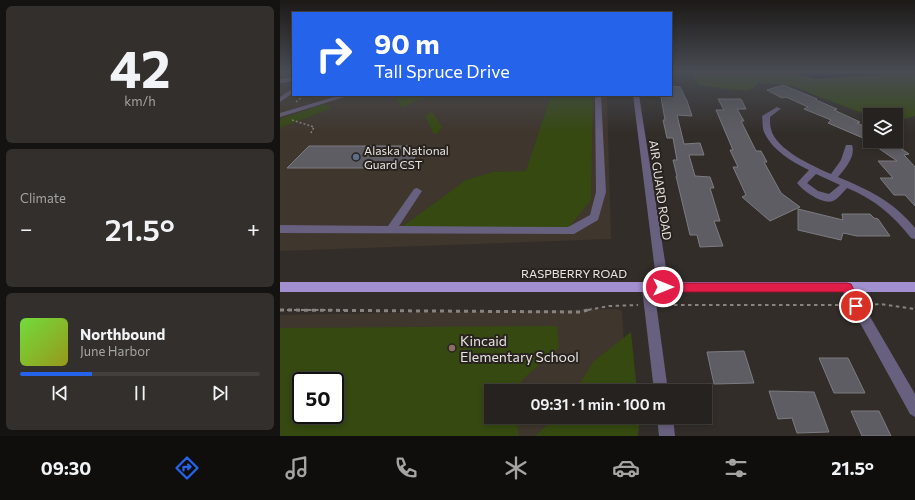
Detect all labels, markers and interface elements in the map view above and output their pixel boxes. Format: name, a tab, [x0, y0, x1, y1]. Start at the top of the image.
text: 90 m	[374, 26, 440, 60]
icon: right	[308, 28, 360, 80]
text: 42	[109, 35, 171, 99]
text: Tall Spruce Drive	[374, 60, 510, 82]
text: km/h	[124, 93, 156, 109]
map controls	[863, 108, 903, 148]
button: layers	[863, 108, 903, 148]
street label: AIR GUARD ROAD	[647, 139, 675, 241]
place label: Alaska National Guard CST	[364, 143, 449, 171]
marker: Alaska National Guard CST	[351, 152, 361, 162]
text: Climate	[20, 190, 66, 206]
text: 21.5°	[105, 210, 175, 247]
text: −	[20, 215, 33, 242]
text: +	[247, 215, 260, 242]
street label: RASPBERRY ROAD	[521, 266, 627, 280]
position arrow	[642, 266, 684, 308]
pin	[839, 289, 873, 323]
icon: arrive	[845, 295, 867, 317]
text: Northbound	[80, 325, 165, 343]
place label: Kincaid Elementary School	[460, 332, 579, 365]
text: June Harbor	[80, 343, 150, 359]
marker: Kincaid Elementary School	[447, 343, 457, 353]
speed limit sign: 50	[292, 372, 344, 424]
icon: previous	[49, 382, 71, 404]
icon: pause	[129, 382, 151, 404]
icon: next	[209, 382, 231, 404]
text: 09:31 · 1 min · 100 m	[530, 395, 666, 413]
icon: directions	[173, 454, 201, 482]
icon: music	[283, 454, 311, 482]
icon: phone	[392, 454, 420, 482]
icon: climate	[502, 454, 530, 482]
icon: car	[612, 454, 640, 482]
icon: filters	[722, 454, 750, 482]
text: 09:30	[41, 457, 91, 479]
text: 21.5°	[831, 457, 874, 479]

